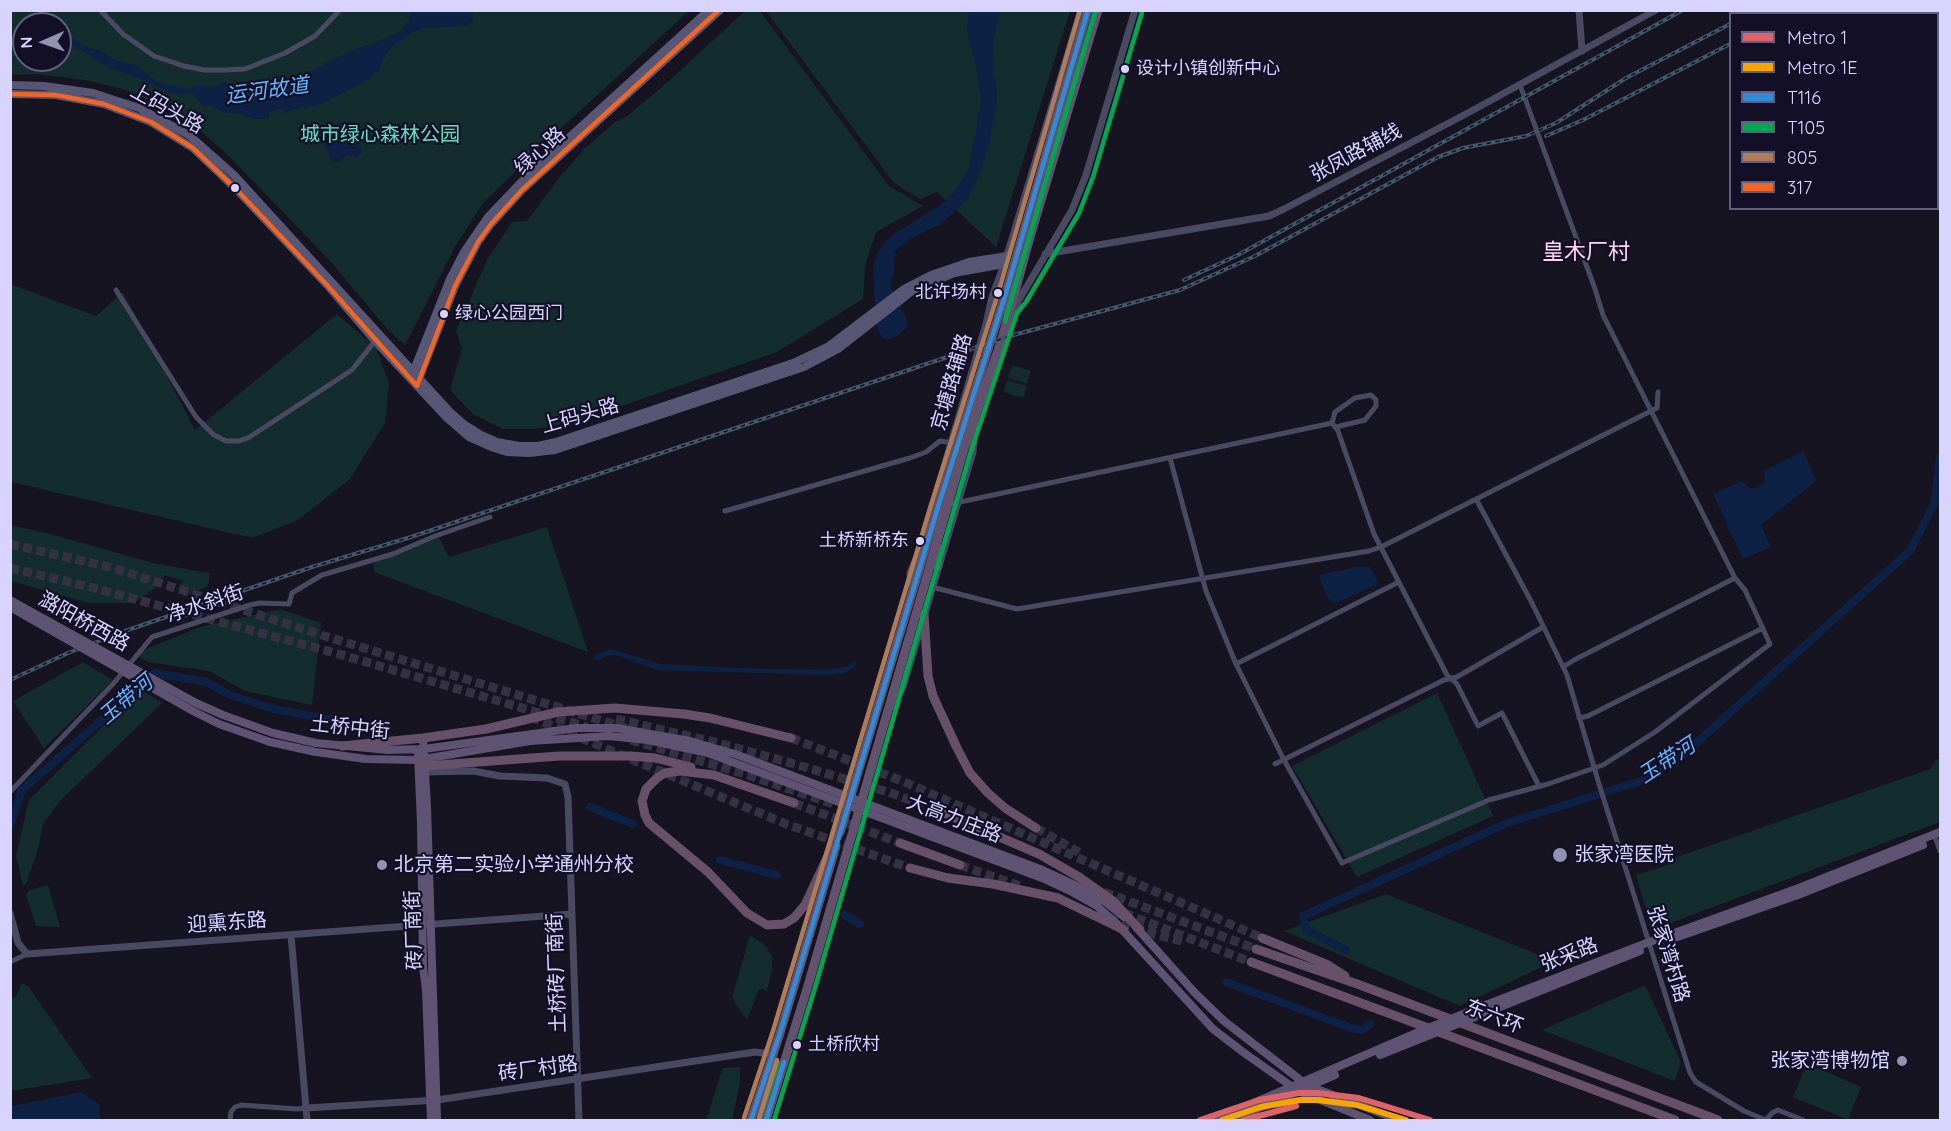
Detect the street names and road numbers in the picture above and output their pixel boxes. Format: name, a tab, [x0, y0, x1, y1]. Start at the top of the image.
street label: 上码头路	[126, 79, 208, 139]
street label: 张凤路辅线	[1306, 119, 1406, 187]
street label: 绿心路	[510, 122, 570, 180]
street label: 京塘路辅路	[927, 331, 977, 433]
street label: 上码头路	[538, 393, 622, 439]
street label: 净水斜街	[163, 580, 247, 628]
street label: 潞阳桥西路	[34, 587, 134, 657]
street label: 土桥中街	[309, 712, 391, 744]
street label: 大高力庄路	[903, 790, 1005, 848]
street label: 砖厂南街	[401, 890, 427, 970]
street label: 张家湾村路	[1642, 903, 1694, 1005]
street label: 迎熏东路	[186, 908, 268, 938]
street label: 土桥砖厂南街	[543, 913, 571, 1033]
street label: 张采路	[1537, 933, 1601, 977]
street label: 东六环	[1462, 995, 1526, 1039]
street label: 砖厂村路	[497, 1052, 579, 1086]

